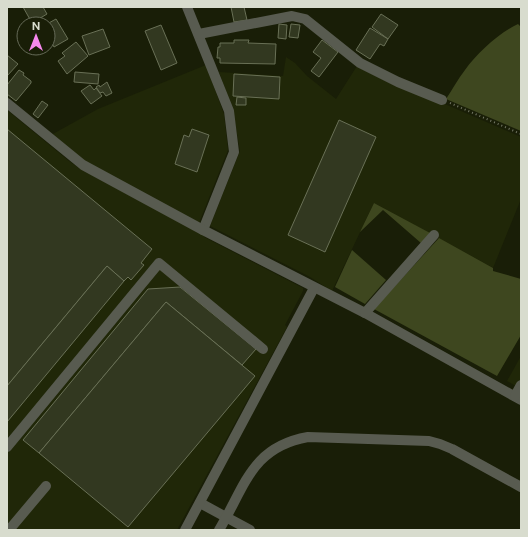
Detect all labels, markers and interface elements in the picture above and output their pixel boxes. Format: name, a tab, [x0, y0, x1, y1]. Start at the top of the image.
north arrow	[16, 16, 56, 56]
text: N	[32, 20, 40, 32]

